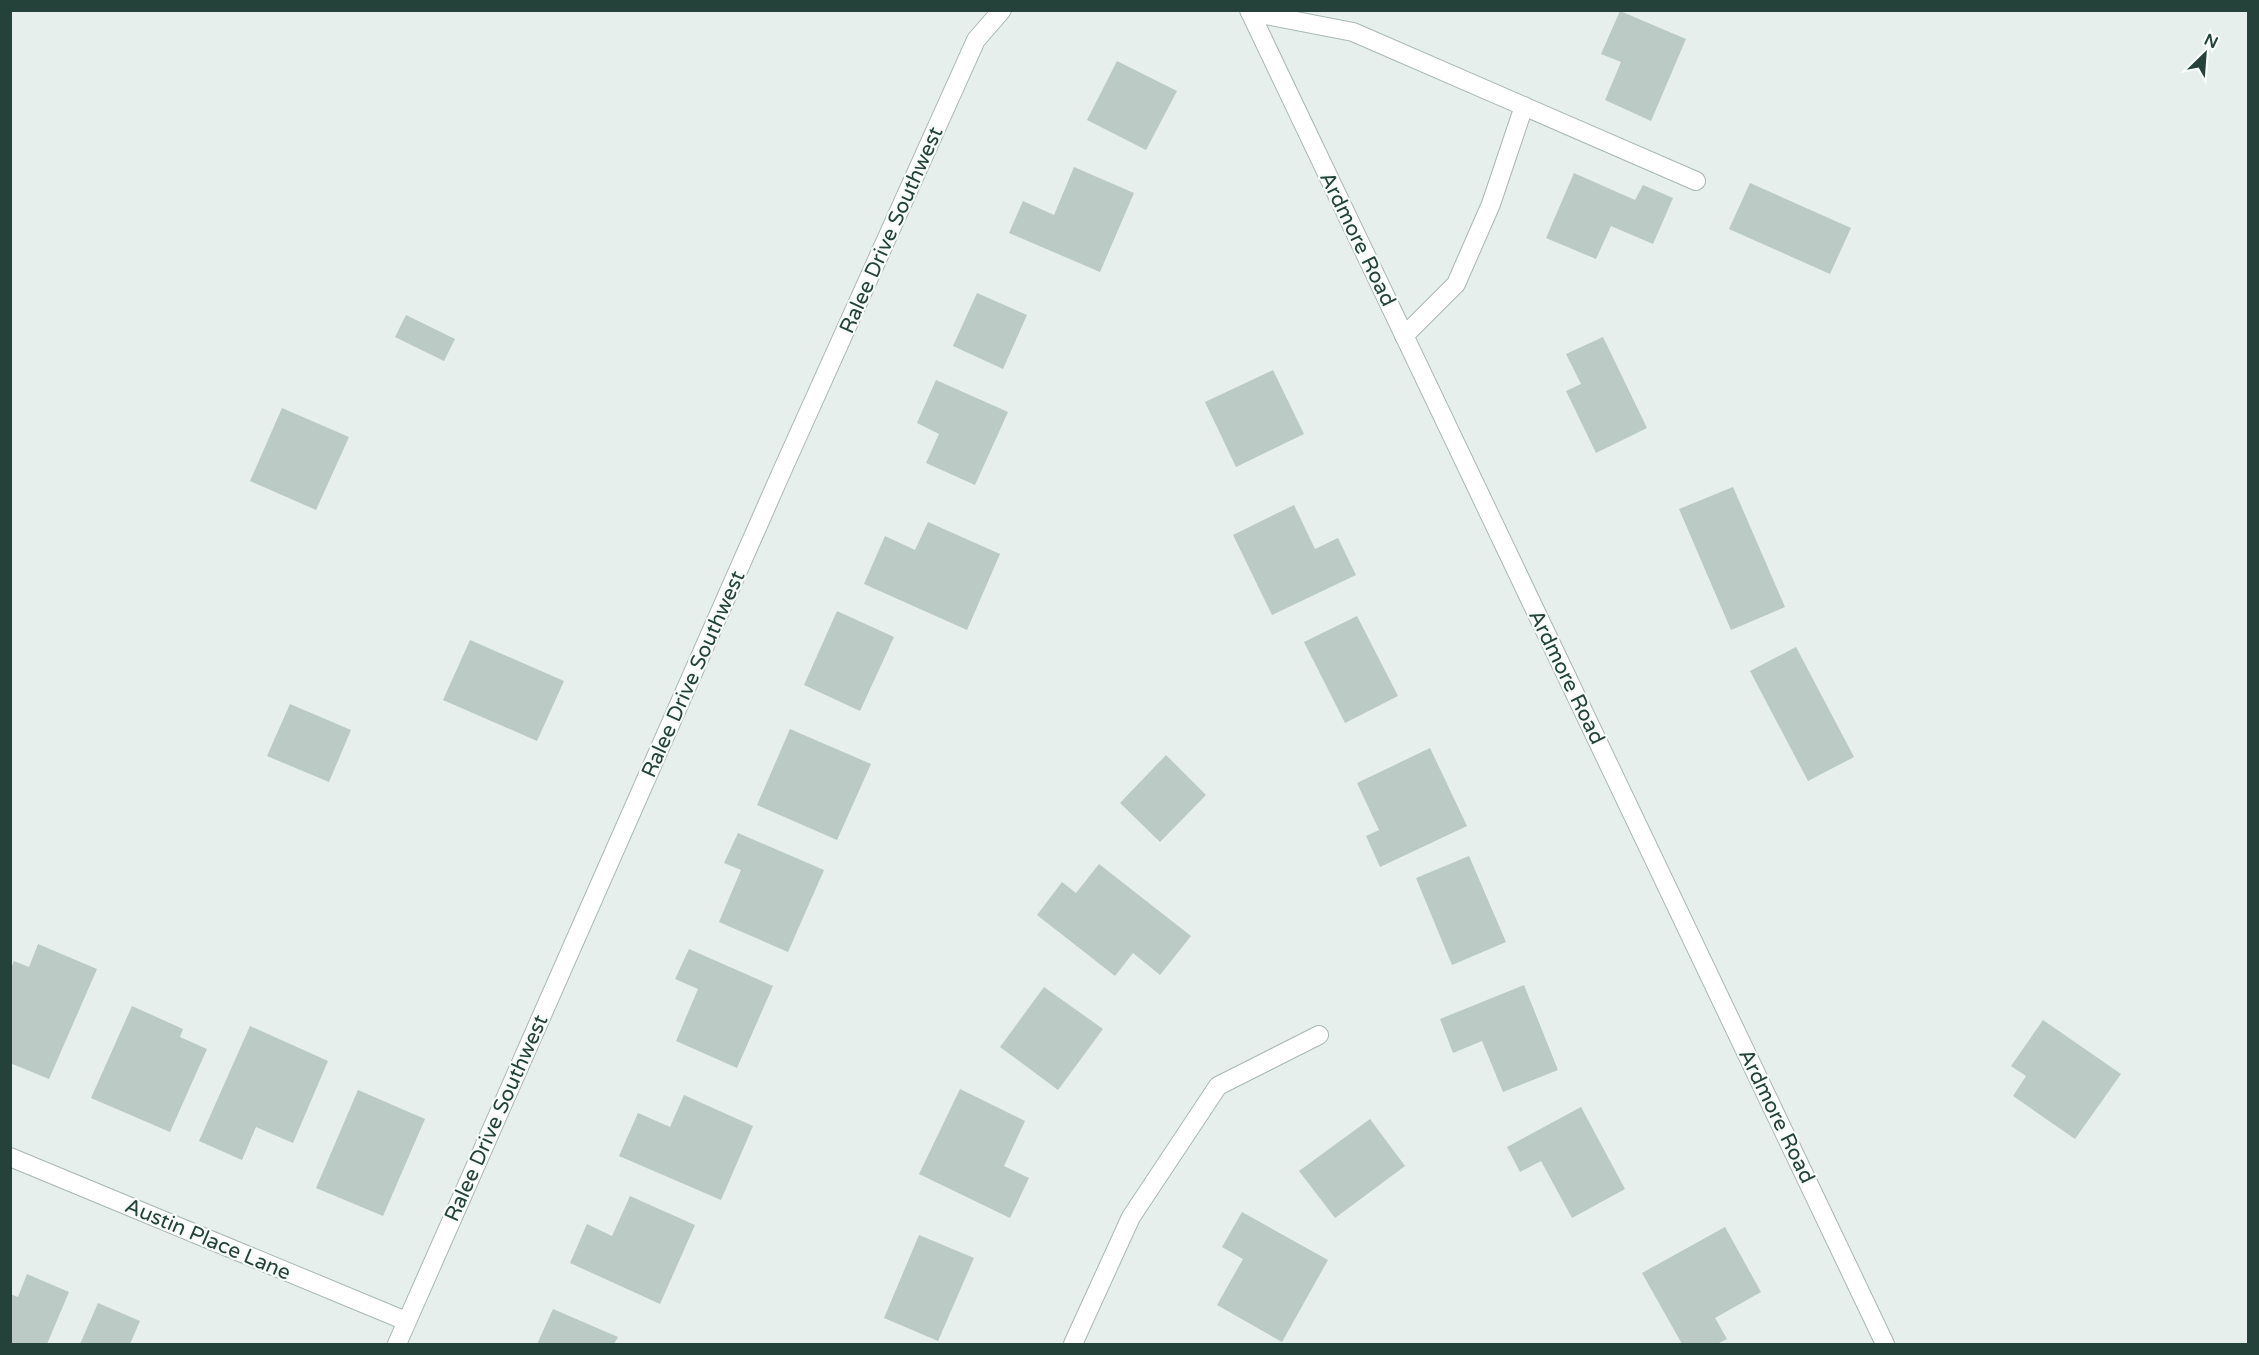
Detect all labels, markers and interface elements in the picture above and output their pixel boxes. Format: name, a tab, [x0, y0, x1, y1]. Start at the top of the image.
north arrow	[2175, 24, 2235, 84]
text: N	[2201, 30, 2221, 53]
street label: Ralee Drive Southwest	[835, 123, 948, 338]
street label: Ardmore Road	[1314, 168, 1401, 311]
street label: Ralee Drive Southwest	[637, 567, 750, 782]
street label: Ardmore Road	[1523, 606, 1610, 749]
street label: Ralee Drive Southwest	[440, 1011, 553, 1226]
street label: Ardmore Road	[1733, 1045, 1820, 1188]
street label: Austin Place Lane	[121, 1193, 295, 1286]

